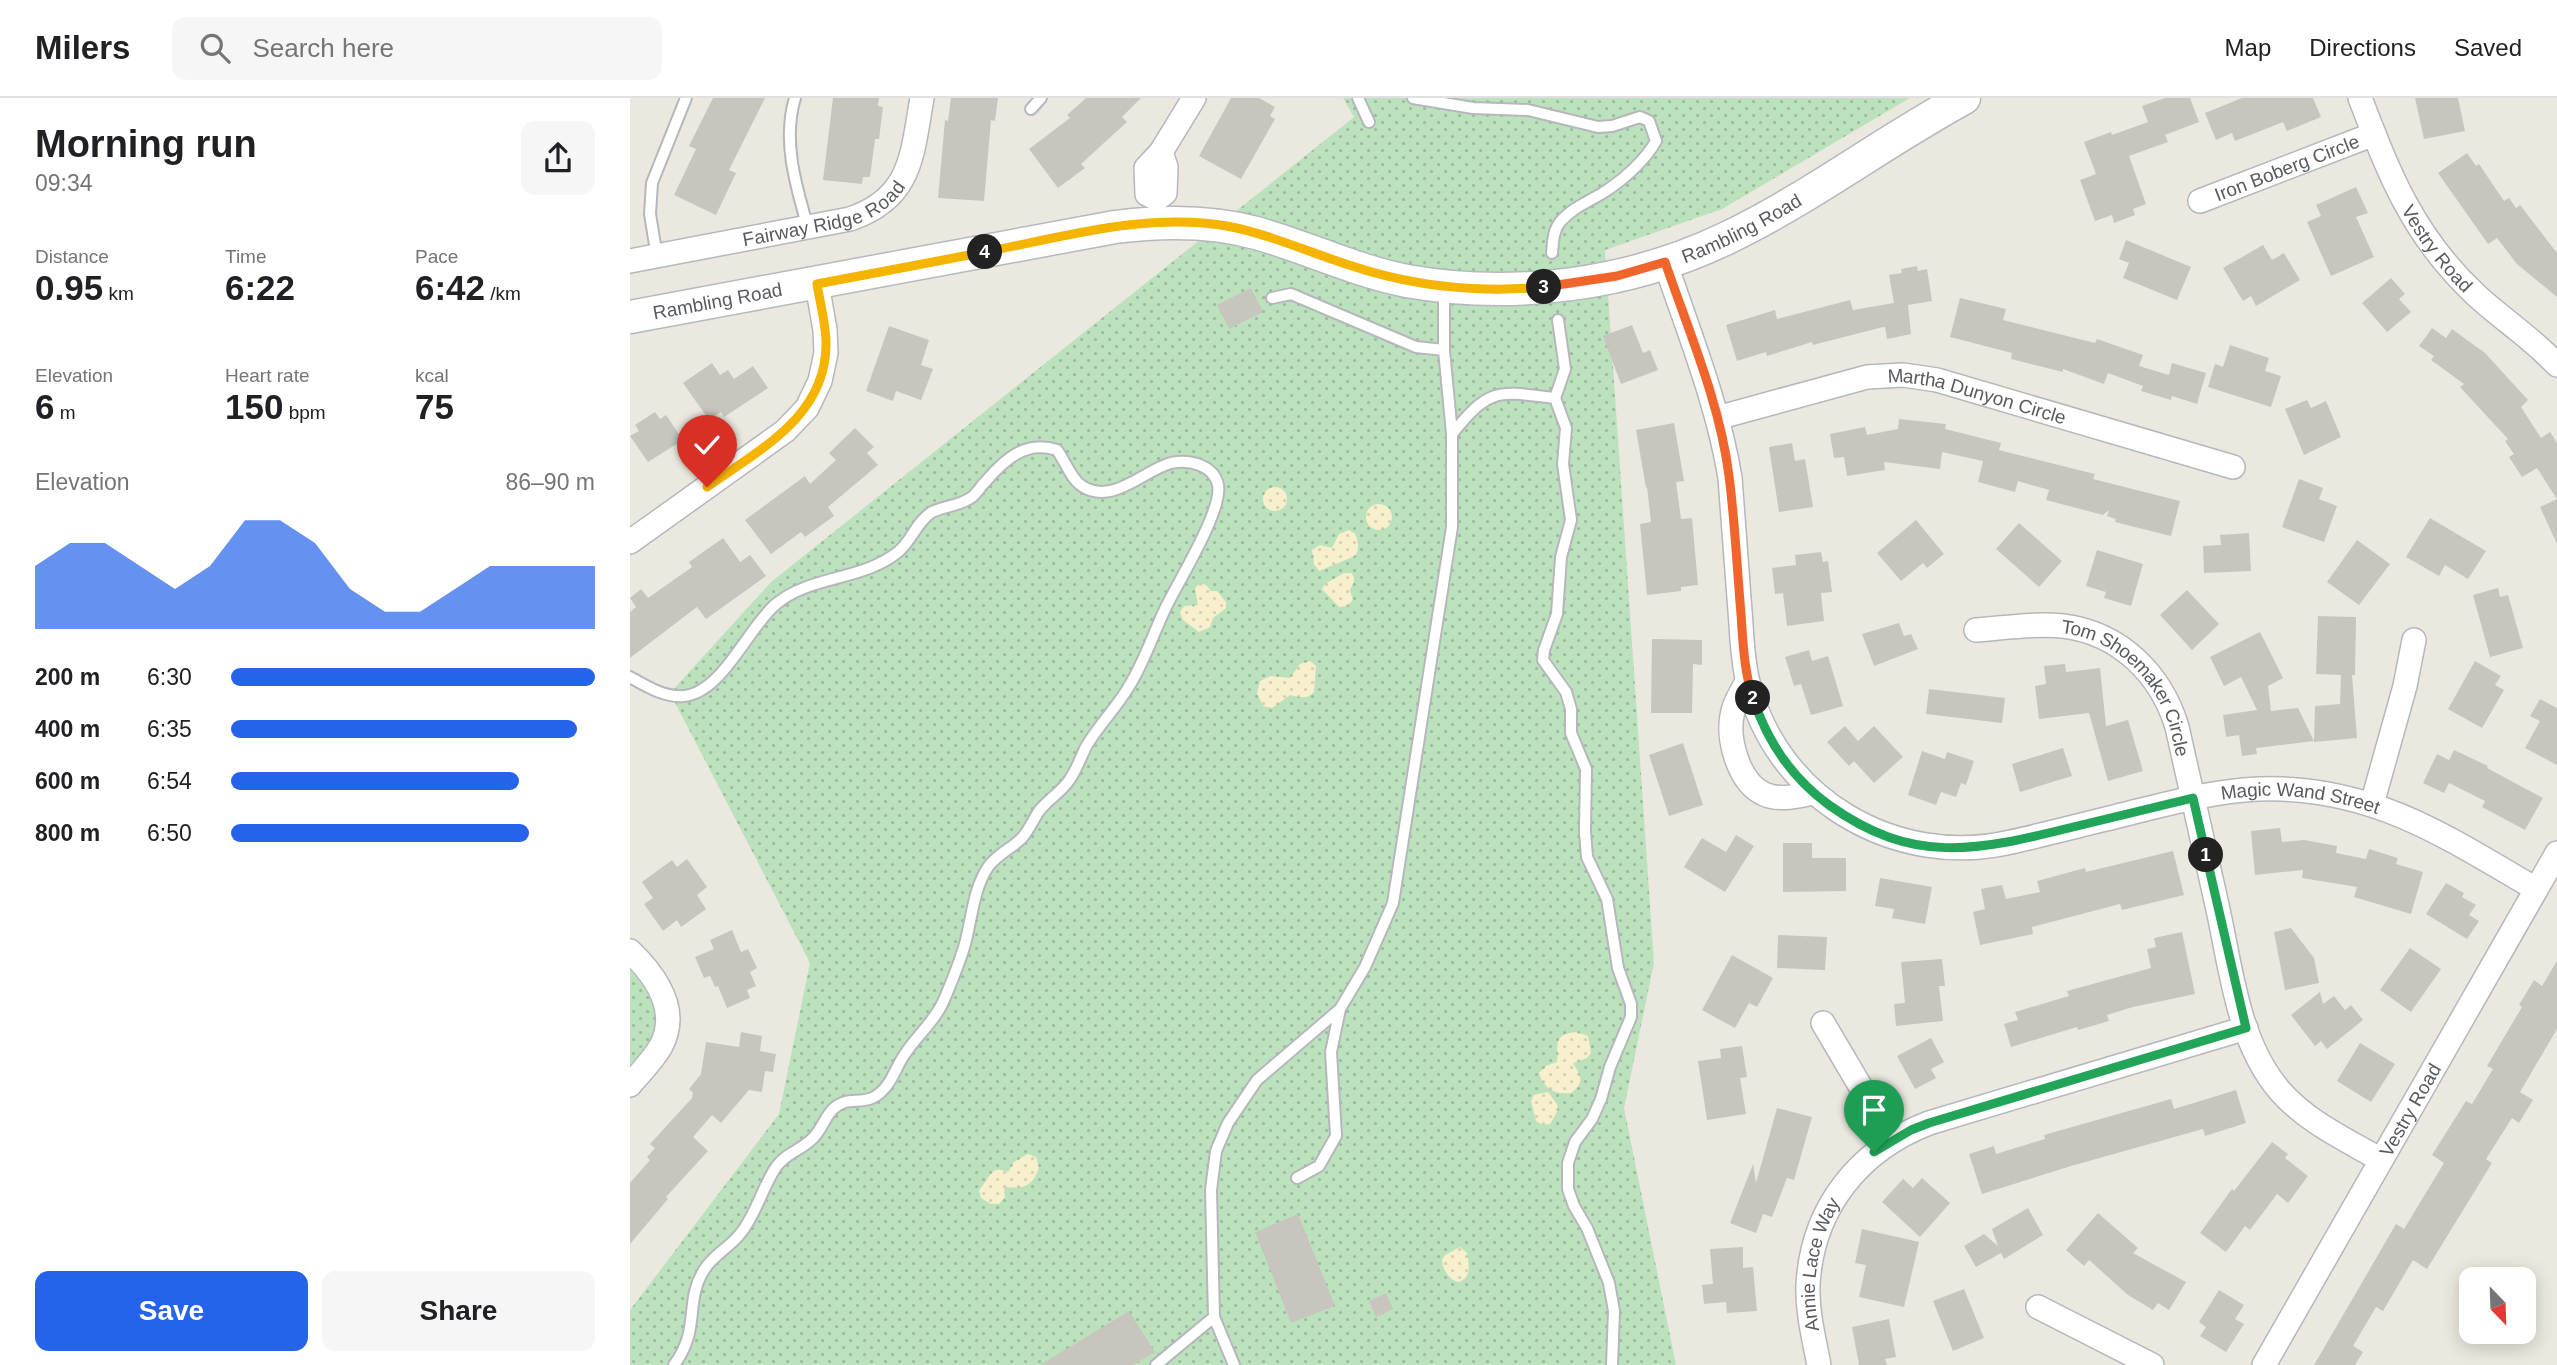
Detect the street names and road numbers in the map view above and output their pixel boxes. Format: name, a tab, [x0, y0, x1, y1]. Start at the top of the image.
street label: Iron Boberg Circle	[2212, 131, 2362, 205]
street label: Fairway Ridge Road	[741, 177, 909, 250]
street label: Rambling Road	[1679, 190, 1805, 267]
street label: Vestry Road	[2397, 201, 2476, 296]
street label: Rambling Road	[651, 279, 784, 324]
street label: Martha Dunyon Circle	[1887, 365, 2068, 428]
street label: Tom Shoemaker Circle	[2060, 616, 2193, 758]
street label: Magic Wand Street	[2219, 779, 2383, 818]
street label: Vestry Road	[2376, 1060, 2445, 1160]
street label: Annie Lace Way	[1798, 1193, 1844, 1333]

